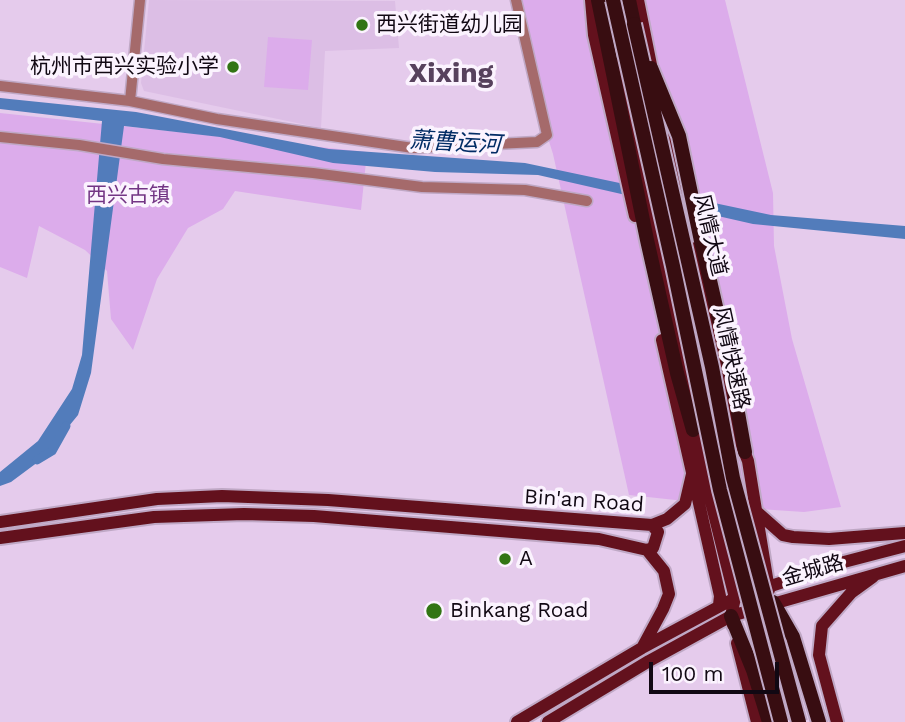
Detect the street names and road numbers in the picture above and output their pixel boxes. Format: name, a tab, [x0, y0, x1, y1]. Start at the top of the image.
street label: 风情大道	[688, 191, 732, 279]
street label: 风情快速路	[708, 304, 754, 412]
street label: Bin'an Road	[523, 484, 645, 518]
street label: 金城路	[779, 550, 847, 592]

